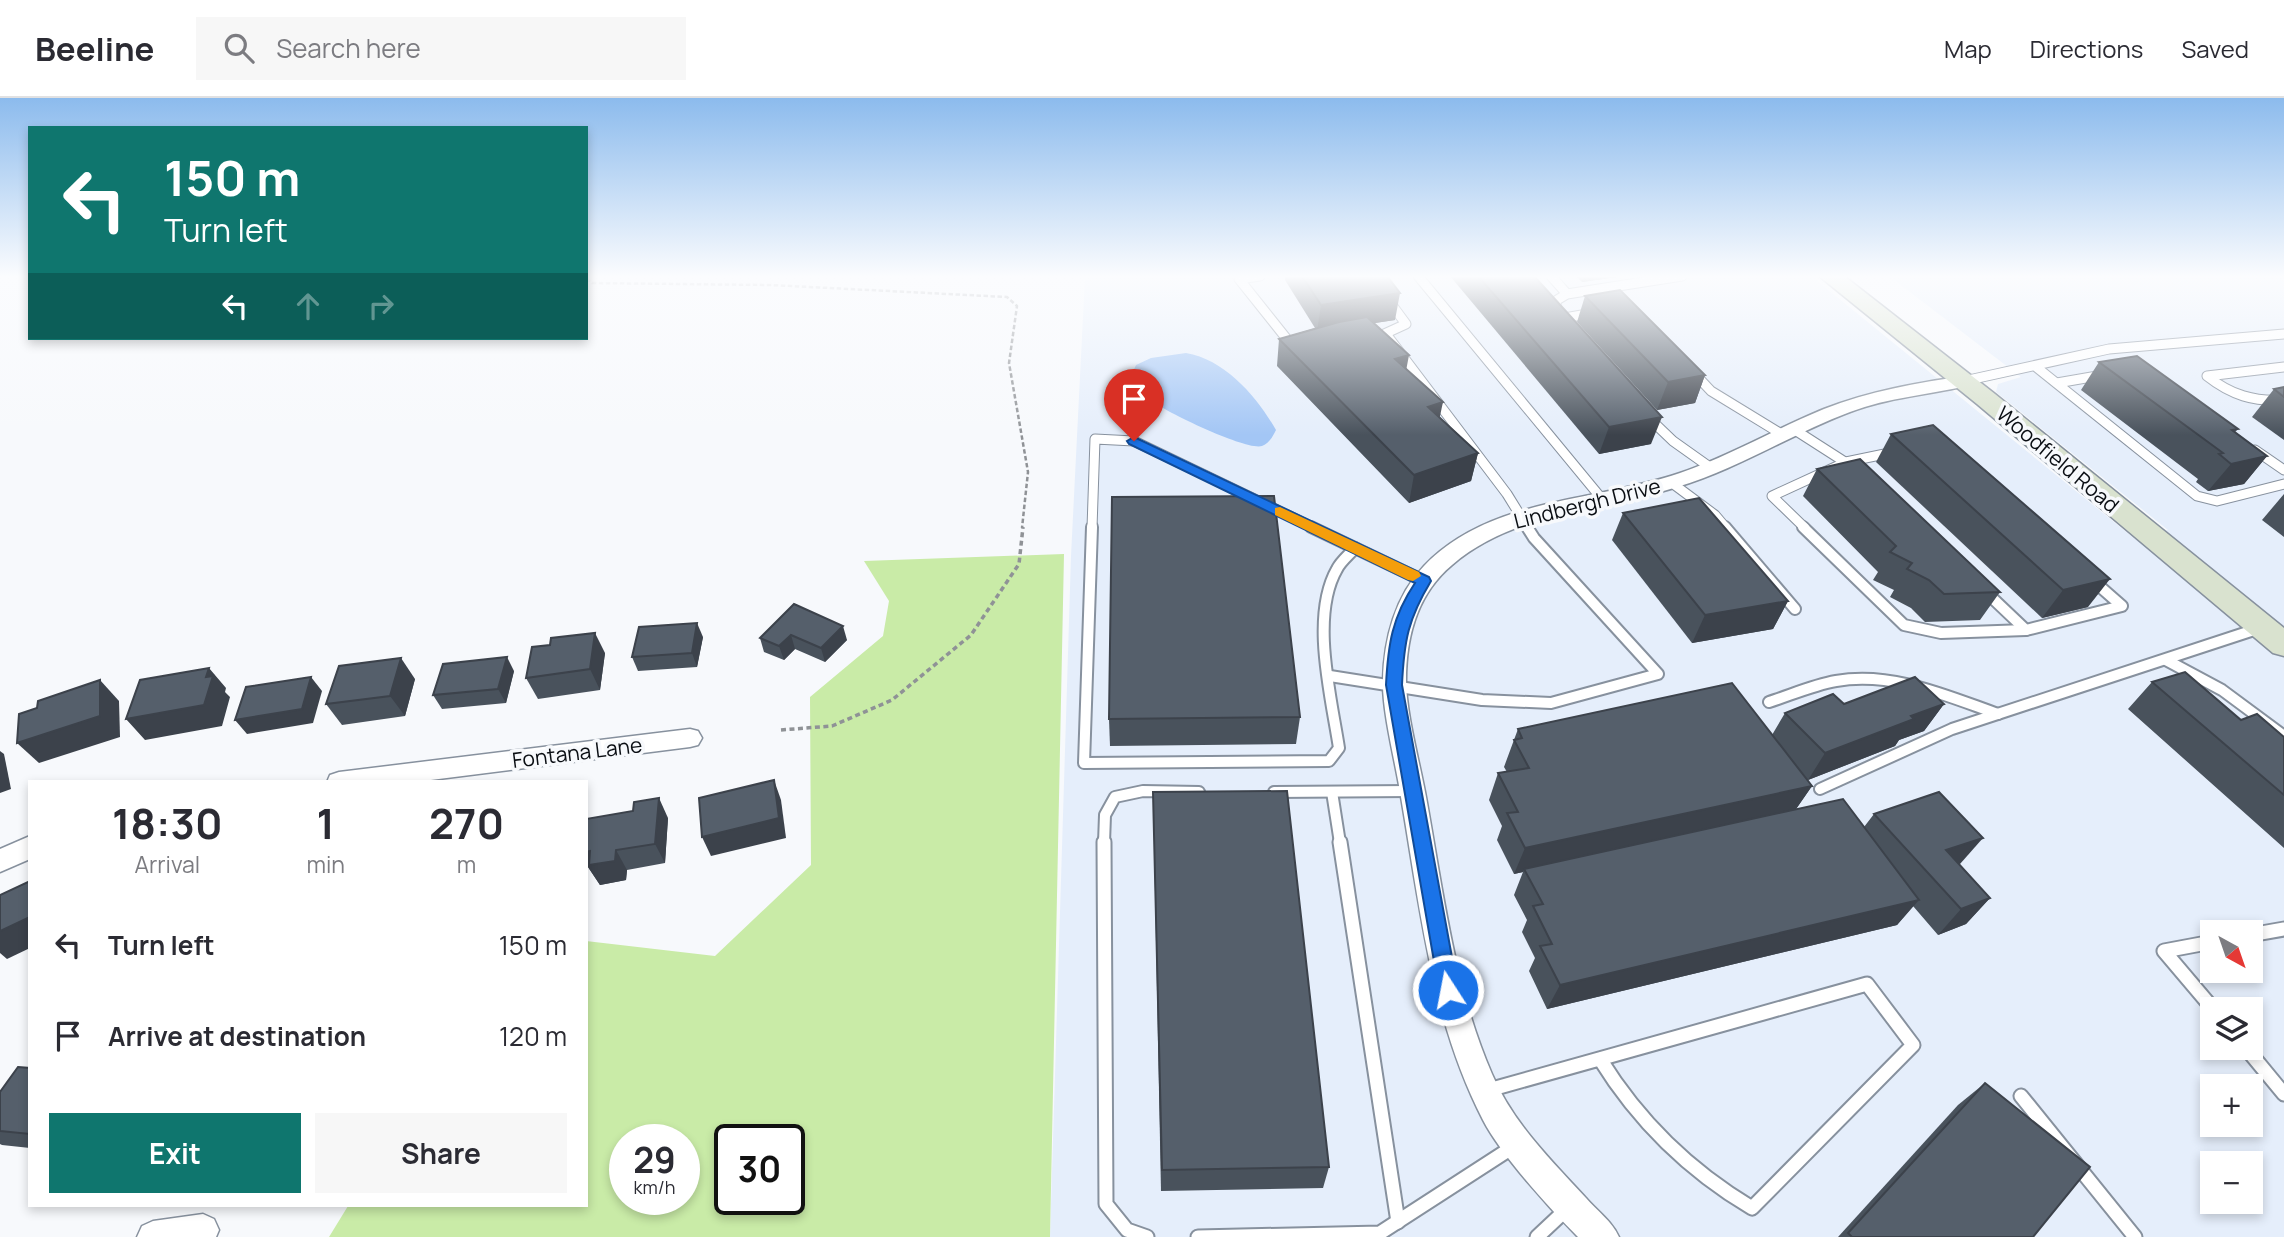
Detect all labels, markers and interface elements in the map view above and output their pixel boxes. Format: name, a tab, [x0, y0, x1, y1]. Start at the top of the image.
search box	[196, 17, 686, 80]
text: Beeline	[35, 26, 154, 71]
icon: search	[220, 29, 258, 67]
text: Search here	[276, 30, 421, 66]
text: Map	[1944, 32, 1992, 65]
text: Directions	[2030, 32, 2143, 65]
text: Saved	[2181, 32, 2249, 65]
text: 150 m	[164, 144, 300, 211]
icon: left	[49, 154, 140, 245]
text: Turn left	[164, 208, 288, 252]
icon: left	[216, 287, 254, 325]
icon: ahead	[289, 287, 327, 325]
icon: right	[362, 287, 400, 325]
pin	[1104, 369, 1164, 441]
icon: arrive	[1115, 380, 1153, 418]
street label: Woodfield Road	[1991, 399, 2125, 519]
street label: Lindbergh Drive	[1511, 471, 1663, 535]
street label: Fontana Lane	[510, 730, 644, 774]
text: 18:30	[112, 794, 223, 852]
text: 1	[317, 794, 335, 852]
text: 270	[429, 794, 504, 852]
text: Arrival	[134, 848, 200, 880]
text: min	[306, 848, 345, 880]
text: m	[457, 848, 476, 880]
north arrow	[2200, 920, 2263, 984]
map controls	[2200, 920, 2263, 1214]
icon: left	[49, 926, 87, 964]
text: Turn left	[108, 927, 215, 963]
text: 150 m	[499, 927, 567, 963]
position arrow	[1411, 953, 1485, 1027]
button: layers	[2200, 997, 2263, 1060]
icon: arrive	[49, 1017, 87, 1055]
text: Arrive at destination	[108, 1018, 366, 1054]
text: 120 m	[499, 1018, 567, 1054]
button: +	[2200, 1074, 2263, 1137]
button: Exit	[49, 1113, 301, 1193]
button: Share	[315, 1113, 567, 1193]
speed limit sign: 30	[714, 1124, 805, 1215]
text: 29	[633, 1136, 676, 1184]
button: −	[2200, 1151, 2263, 1214]
text: km/h	[634, 1175, 675, 1199]

